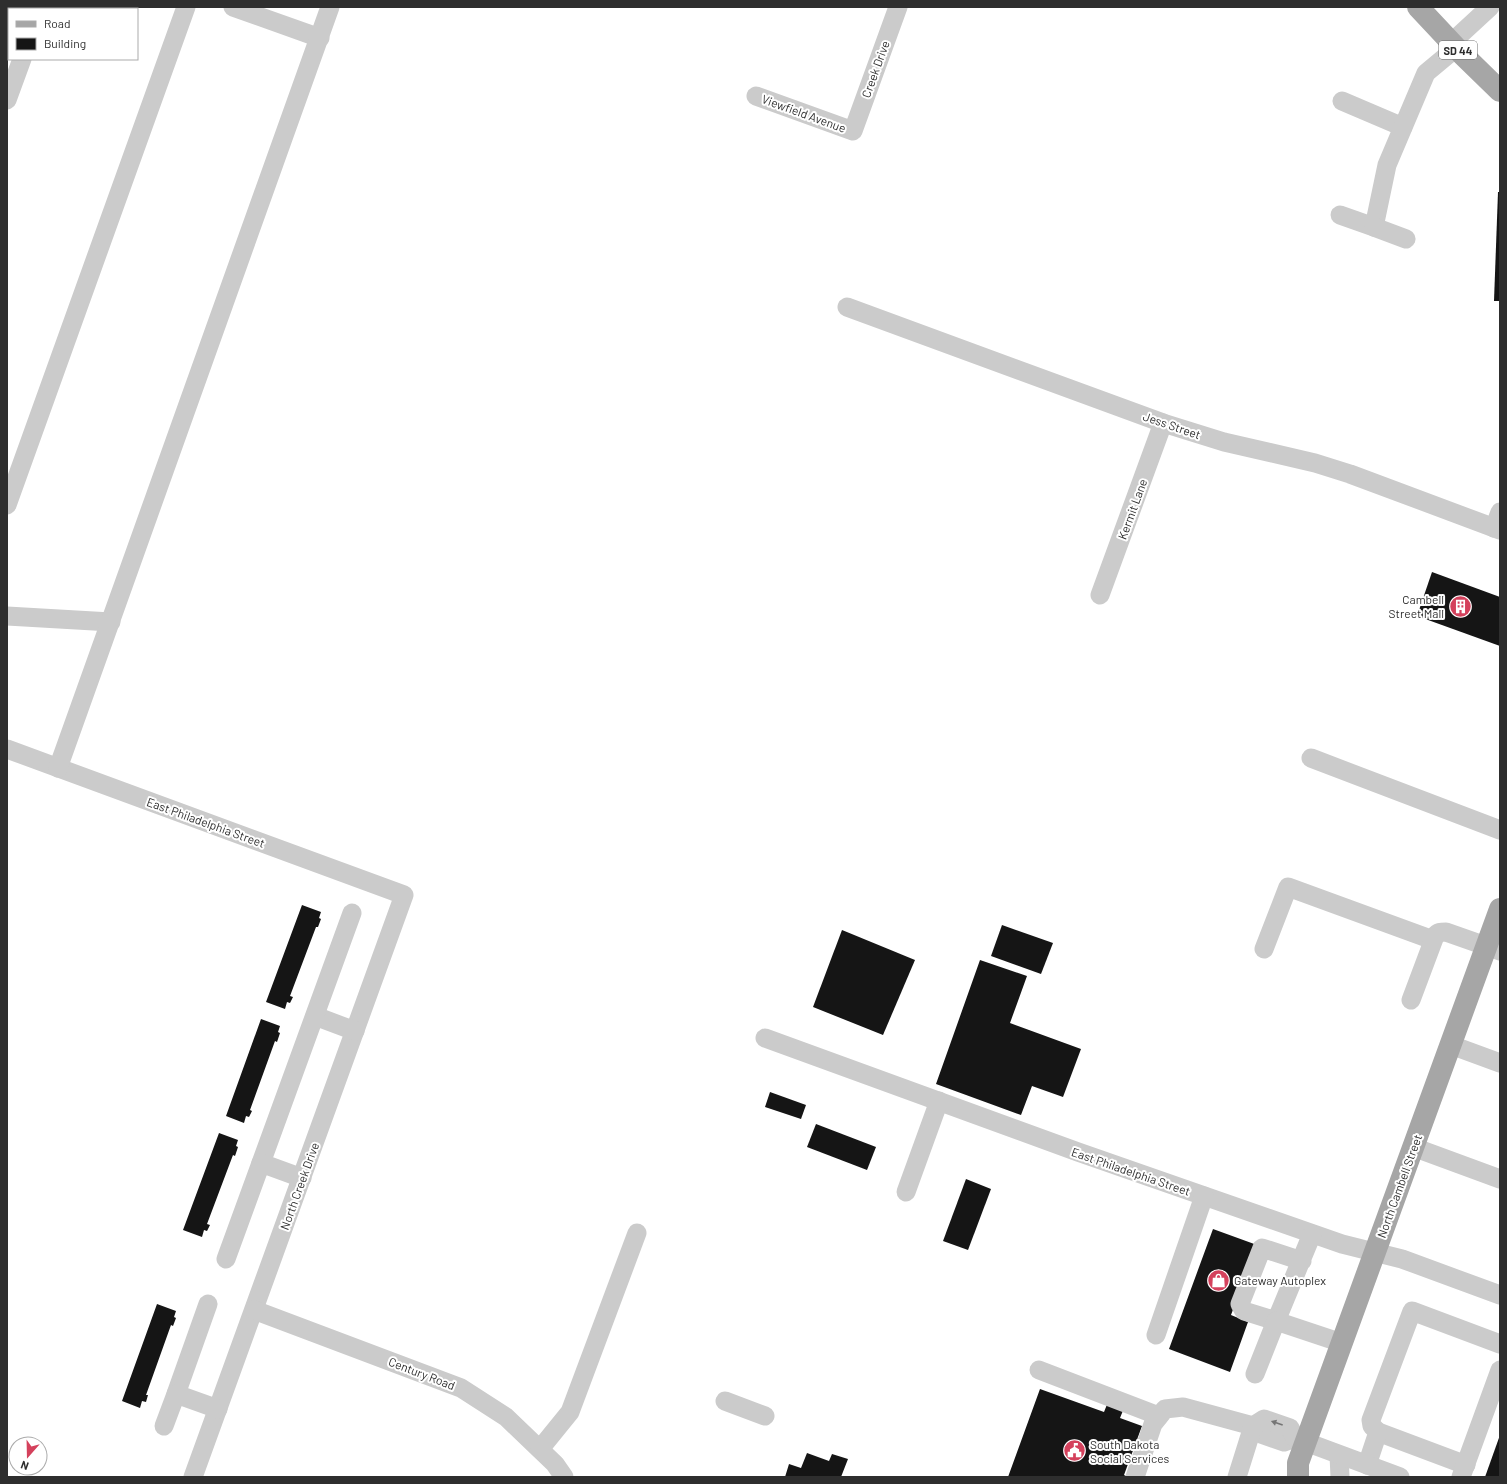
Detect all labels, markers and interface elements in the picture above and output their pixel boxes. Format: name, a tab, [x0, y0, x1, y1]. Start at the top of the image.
legend	[8, 8, 138, 60]
text: Road	[44, 16, 71, 30]
text: Building	[44, 36, 86, 50]
street label: Creek Drive	[858, 39, 892, 99]
road number: SD 44	[1439, 41, 1477, 59]
street label: Viewfield Avenue	[760, 91, 848, 135]
street label: Jess Street	[1141, 409, 1203, 441]
street label: Kermit Lane	[1115, 477, 1149, 541]
place label: Cambell Street Mall	[1389, 592, 1444, 620]
building icon: Cambell Street Mall	[1447, 593, 1473, 619]
street label: East Philadelphia Street	[145, 794, 267, 850]
street label: North Cambell Street	[1374, 1132, 1424, 1240]
street label: North Creek Drive	[277, 1140, 321, 1232]
street label: East Philadelphia Street	[1070, 1144, 1192, 1198]
shop icon: Gateway Autoplex	[1206, 1267, 1232, 1293]
place label: Gateway Autoplex	[1234, 1273, 1326, 1287]
street label: Century Road	[387, 1354, 457, 1392]
one-way arrow	[1270, 1420, 1282, 1426]
north arrow	[8, 1436, 48, 1476]
place label: South Dakota Social Services	[1090, 1437, 1170, 1465]
public building icon: South Dakota Social Services	[1062, 1438, 1088, 1464]
text: N	[19, 1459, 30, 1473]

